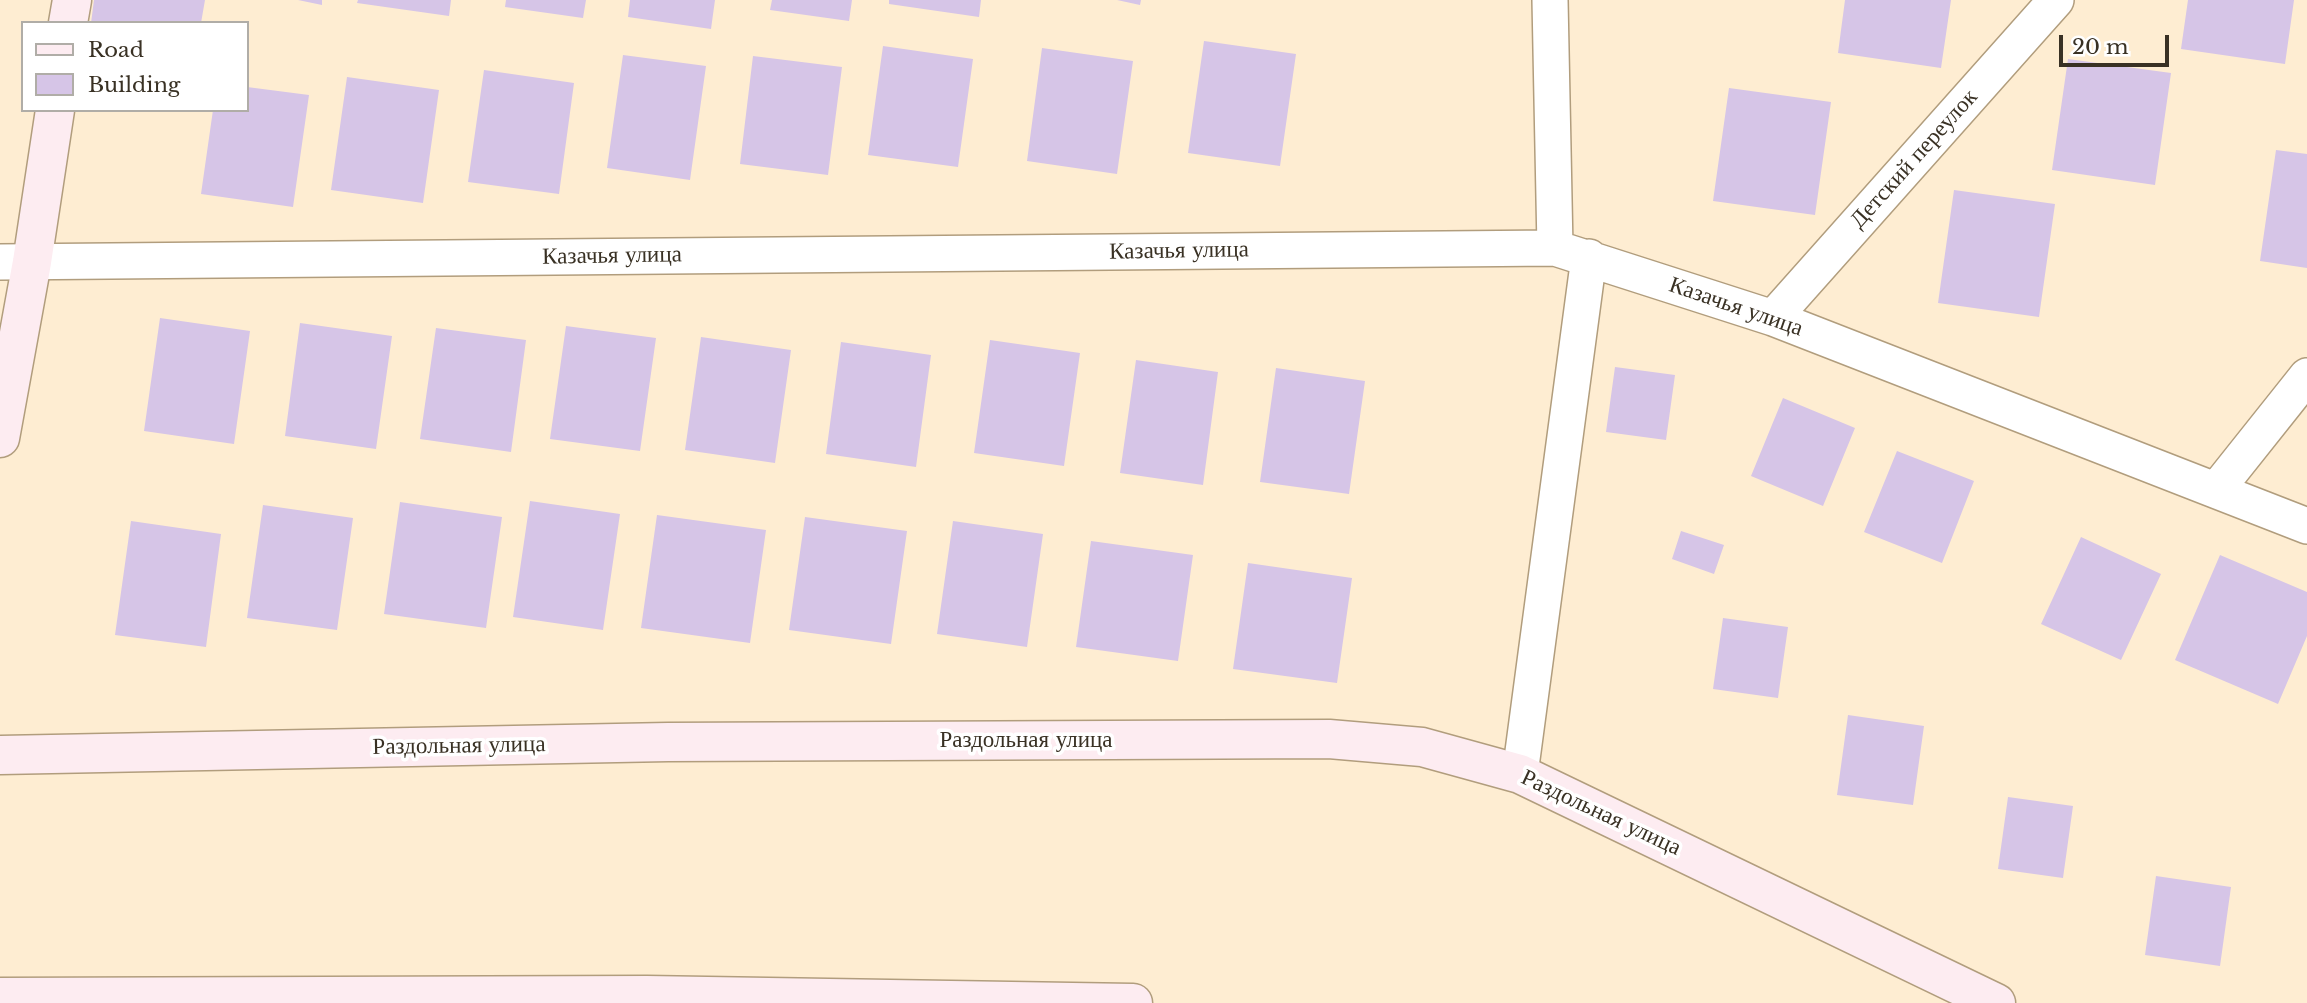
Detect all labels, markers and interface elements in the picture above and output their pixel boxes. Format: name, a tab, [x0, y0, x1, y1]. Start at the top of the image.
legend	[21, 21, 248, 112]
scale bar	[2062, 21, 2172, 65]
text: 20 m	[2072, 34, 2129, 60]
text: Road	[88, 37, 144, 63]
text: Building	[88, 72, 180, 98]
street label: Детский переулок	[1844, 84, 1984, 234]
street label: Казачья улица	[1109, 236, 1249, 266]
street label: Казачья улица	[542, 241, 682, 271]
street label: Казачья улица	[1665, 271, 1807, 343]
street label: Раздольная улица	[939, 727, 1113, 755]
street label: Раздольная улица	[372, 731, 546, 761]
street label: Раздольная улица	[1517, 764, 1685, 862]

